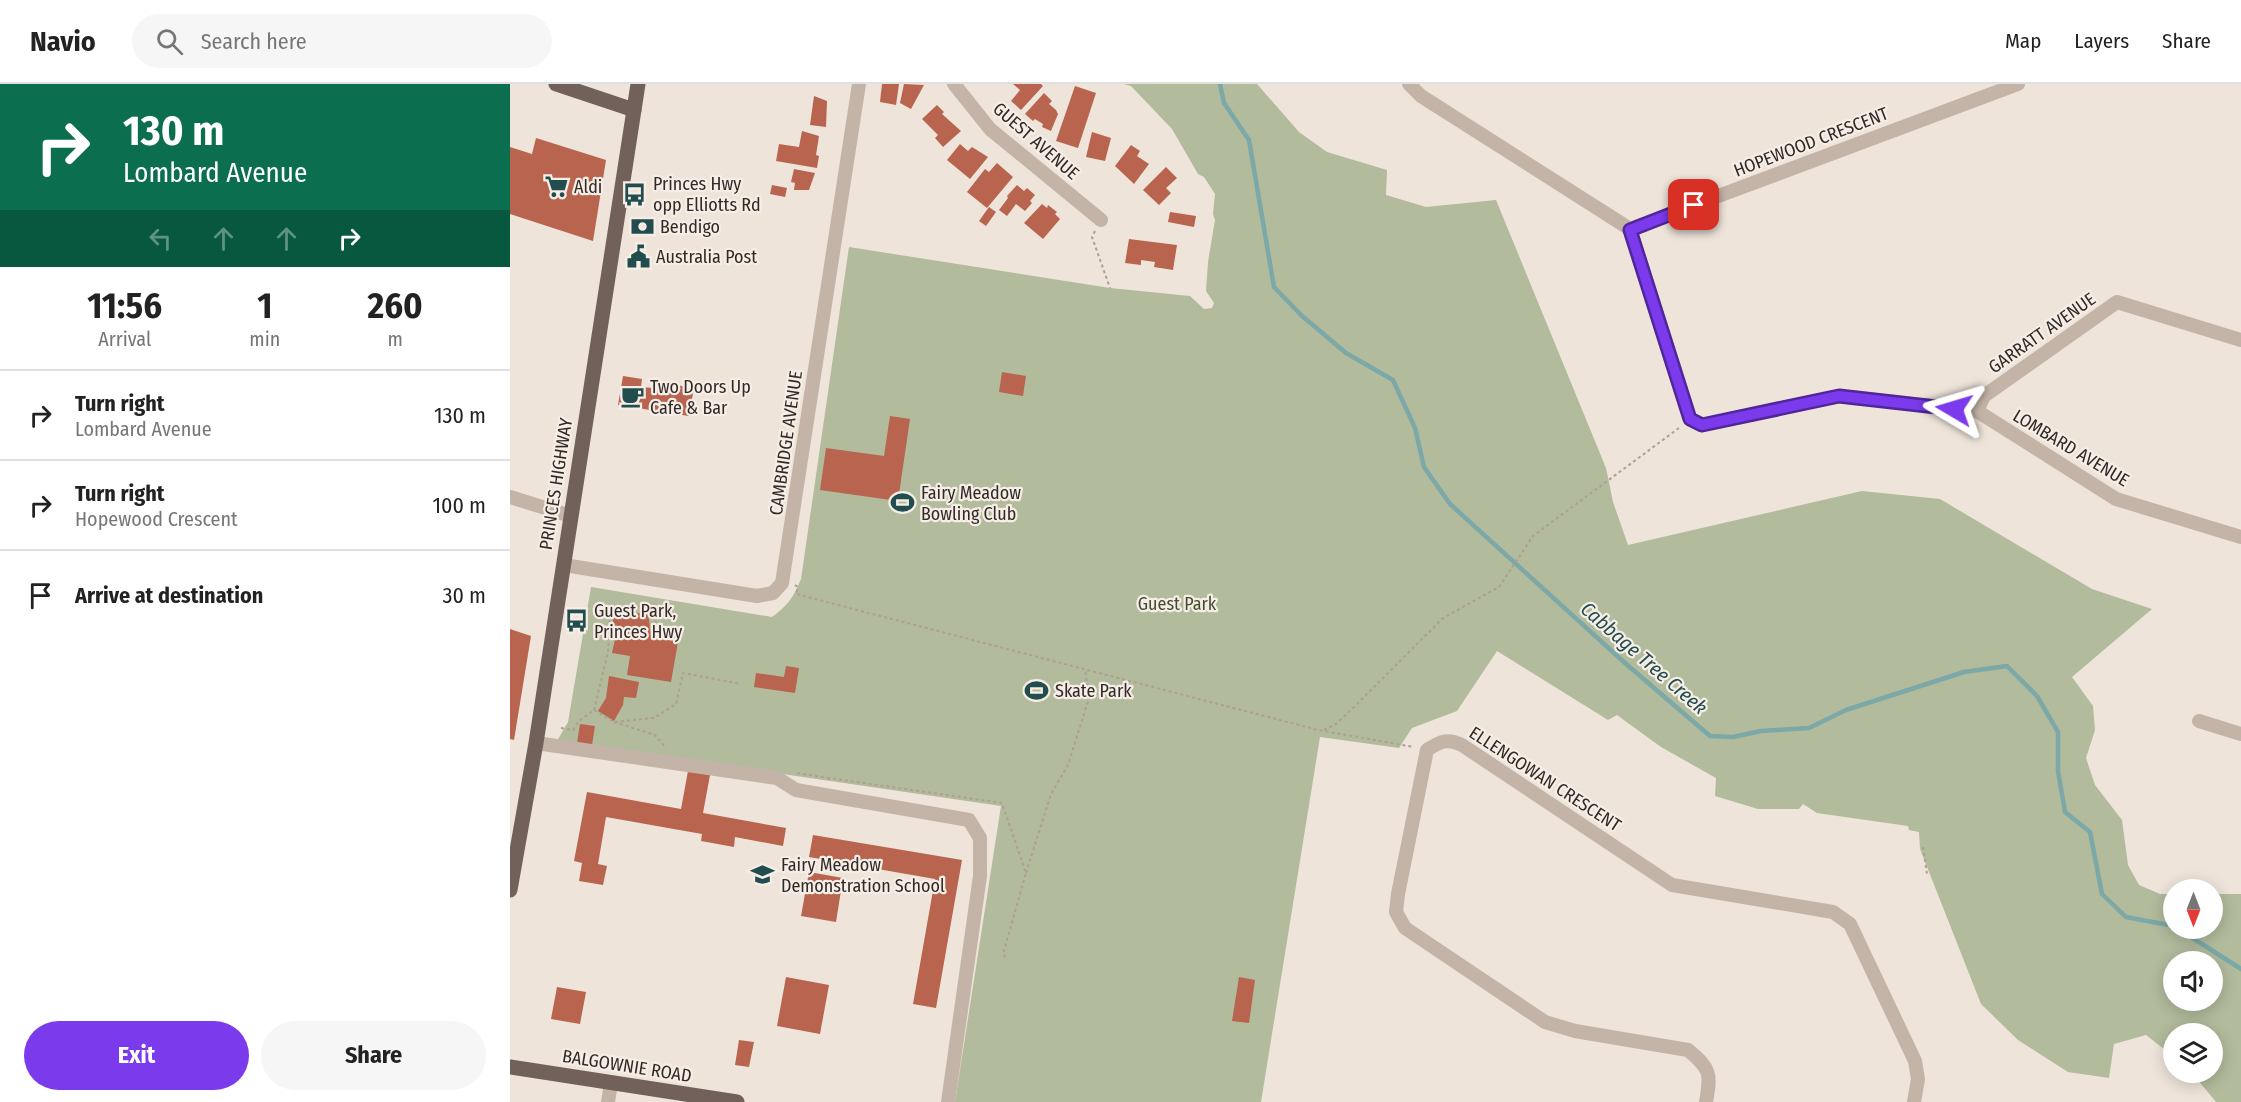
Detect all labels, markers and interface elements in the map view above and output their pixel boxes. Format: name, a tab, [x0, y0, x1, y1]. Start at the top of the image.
search box	[132, 14, 552, 68]
text: Navio	[30, 25, 96, 58]
icon: search	[153, 25, 186, 58]
text: Search here	[201, 28, 307, 55]
text: Map	[2005, 28, 2041, 54]
text: Layers	[2074, 28, 2129, 54]
text: Share	[2162, 28, 2211, 54]
street label: GUEST AVENUE	[988, 98, 1084, 184]
street label: HOPEWOOD CRESCENT	[1731, 102, 1892, 182]
text: 130 m	[123, 106, 224, 156]
icon: right	[24, 108, 102, 186]
text: Lombard Avenue	[123, 157, 307, 189]
place label: Princes Hwy opp Elliotts Rd	[653, 173, 761, 216]
supermarket icon: Aldi	[543, 174, 569, 200]
place label: Aldi	[574, 176, 602, 198]
pin	[1668, 179, 1719, 230]
bus stop icon: Princes Hwy opp Elliotts Rd	[622, 181, 648, 207]
icon: arrive	[1677, 188, 1710, 221]
bank icon: Bendigo	[629, 214, 655, 240]
place label: Bendigo	[660, 216, 720, 238]
icon: left	[144, 222, 177, 255]
icon: ahead	[207, 222, 240, 255]
icon: ahead	[270, 222, 303, 255]
icon: right	[333, 222, 366, 255]
public building icon: Australia Post	[625, 244, 651, 270]
place label: Australia Post	[656, 246, 757, 268]
text: 11:56	[87, 284, 162, 328]
text: 1	[257, 284, 272, 328]
text: 260	[368, 284, 423, 328]
street label: GARRATT AVENUE	[1984, 288, 2100, 378]
text: Arrival	[98, 327, 151, 351]
text: min	[249, 327, 280, 351]
text: m	[387, 327, 403, 351]
street label: CAMBRIDGE AVENUE	[765, 369, 807, 517]
place label: Two Doors Up Cafe & Bar	[650, 376, 751, 419]
position arrow	[1922, 377, 1986, 441]
cafe icon: Two Doors Up Cafe & Bar	[619, 384, 645, 410]
text: Turn right	[75, 390, 164, 417]
icon: right	[24, 399, 57, 432]
text: 130 m	[434, 402, 486, 429]
street label: LOMBARD AVENUE	[2009, 405, 2133, 491]
street label: PRINCES HIGHWAY	[535, 416, 577, 552]
text: Lombard Avenue	[75, 417, 212, 441]
text: Turn right	[75, 480, 164, 507]
place label: Fairy Meadow Bowling Club	[921, 482, 1021, 525]
icon: right	[24, 489, 57, 522]
sports icon: Fairy Meadow Bowling Club	[890, 490, 916, 516]
text: 100 m	[432, 492, 486, 519]
text: Hopewood Crescent	[75, 507, 238, 531]
icon: arrive	[24, 579, 57, 612]
text: Arrive at destination	[75, 582, 263, 609]
text: 30 m	[443, 582, 486, 609]
park label: Guest Park	[1138, 593, 1217, 615]
water label: Cabbage Tree Creek	[1576, 597, 1712, 719]
place label: Guest Park, Princes Hwy	[594, 600, 682, 643]
bus stop icon: Guest Park, Princes Hwy	[563, 608, 589, 634]
sports icon: Skate Park	[1024, 678, 1050, 704]
place label: Skate Park	[1055, 680, 1132, 702]
street label: ELLENGOWAN CRESCENT	[1465, 722, 1626, 837]
place label: Fairy Meadow Demonstration School	[781, 854, 945, 897]
school or university icon: Fairy Meadow Demonstration School	[750, 862, 776, 888]
north arrow	[2163, 879, 2223, 939]
map controls	[2163, 879, 2223, 1083]
button: sound	[2163, 951, 2223, 1011]
button: Exit	[24, 1021, 249, 1090]
button: Share	[261, 1021, 486, 1090]
button: layers	[2163, 1023, 2223, 1083]
street label: BALGOWNIE ROAD	[561, 1045, 693, 1087]

